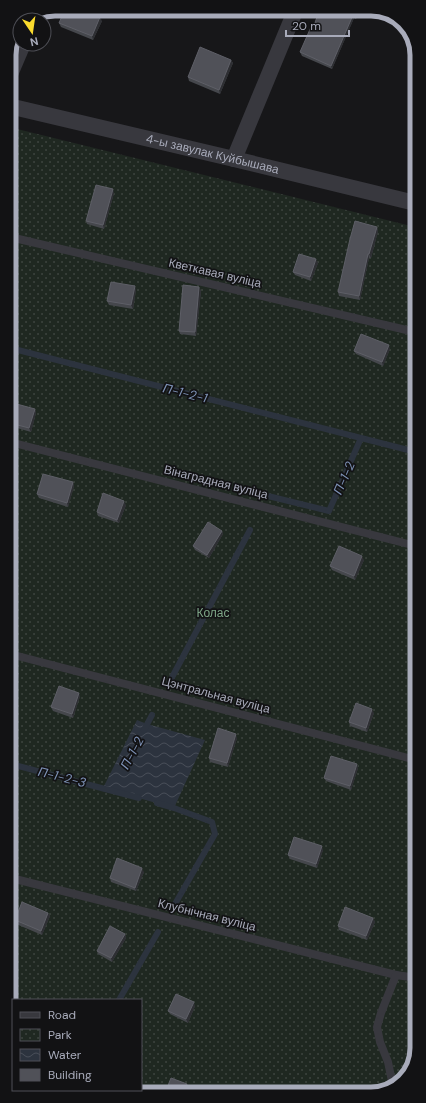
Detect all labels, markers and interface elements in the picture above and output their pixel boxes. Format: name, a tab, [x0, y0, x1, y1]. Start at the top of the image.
north arrow	[12, 12, 52, 52]
scale bar	[286, 12, 349, 38]
text: 20 m	[292, 18, 321, 34]
text: N	[29, 34, 40, 49]
street label: 4-ы завулак Куйбышава	[144, 131, 281, 178]
street label: Кветкавая вуліца	[167, 255, 263, 292]
water label: П-1-2-1	[161, 379, 210, 407]
water label: П-1-2	[329, 458, 359, 497]
street label: Вінаградная вуліца	[162, 461, 270, 503]
park label: Колас	[196, 605, 230, 621]
street label: Цэнтральная вуліца	[160, 673, 272, 717]
water label: П-1-2	[116, 733, 148, 772]
water label: П-1-2-3	[36, 763, 88, 791]
street label: Клубнічная вуліца	[156, 895, 258, 935]
legend	[12, 999, 142, 1091]
text: Road	[48, 1007, 76, 1023]
text: Park	[48, 1027, 72, 1043]
text: Water	[48, 1047, 82, 1063]
text: Building	[48, 1067, 92, 1083]

